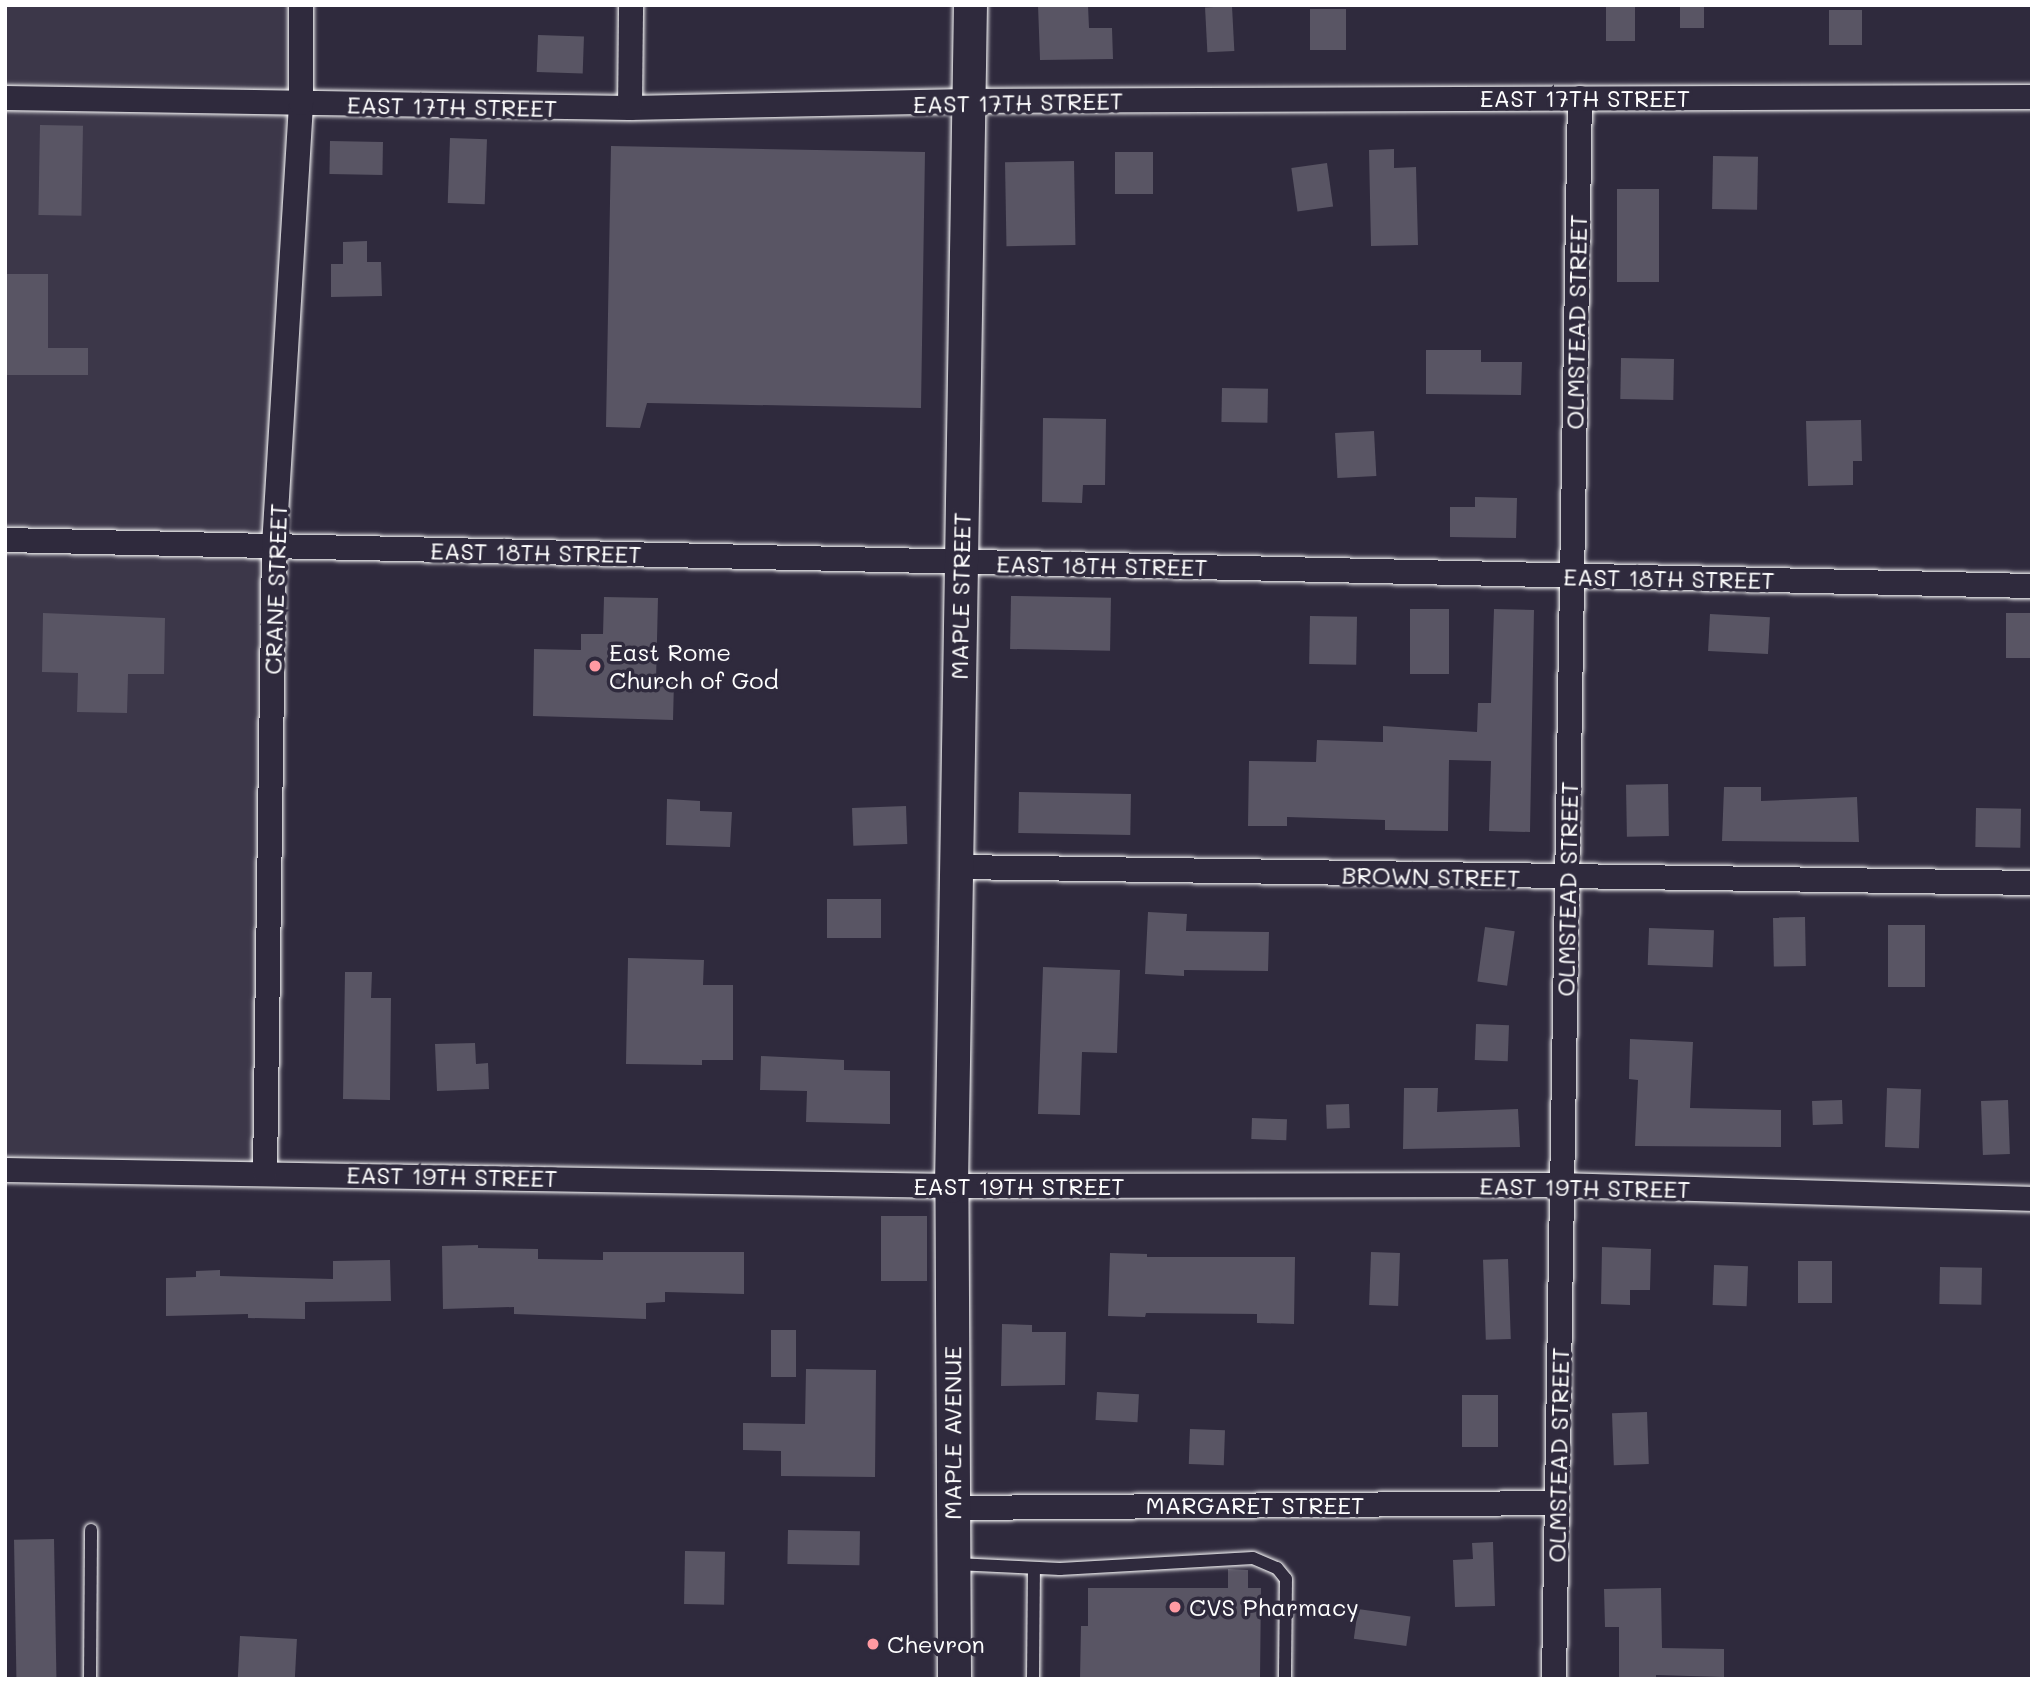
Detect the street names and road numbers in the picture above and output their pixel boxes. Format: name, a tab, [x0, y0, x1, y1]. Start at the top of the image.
street label: EAST 17TH STREET	[1480, 84, 1690, 112]
street label: EAST 17TH STREET	[913, 86, 1123, 118]
street label: EAST 17TH STREET	[347, 90, 557, 122]
street label: OLMSTEAD STREET	[1560, 214, 1592, 430]
street label: CRANE STREET	[258, 503, 292, 675]
street label: MAPLE STREET	[944, 512, 976, 680]
street label: EAST 18TH STREET	[430, 536, 642, 568]
street label: EAST 18TH STREET	[996, 549, 1208, 581]
street label: EAST 18TH STREET	[1563, 562, 1775, 594]
street label: OLMSTEAD STREET	[1551, 781, 1583, 997]
street label: BROWN STREET	[1341, 860, 1521, 892]
street label: EAST 19TH STREET	[346, 1160, 558, 1192]
street label: EAST 19TH STREET	[1479, 1171, 1691, 1203]
street label: EAST 19TH STREET	[913, 1172, 1125, 1200]
street label: MAPLE AVENUE	[938, 1346, 966, 1520]
street label: OLMSTEAD STREET	[1542, 1347, 1574, 1563]
street label: MARGARET STREET	[1146, 1491, 1364, 1519]

